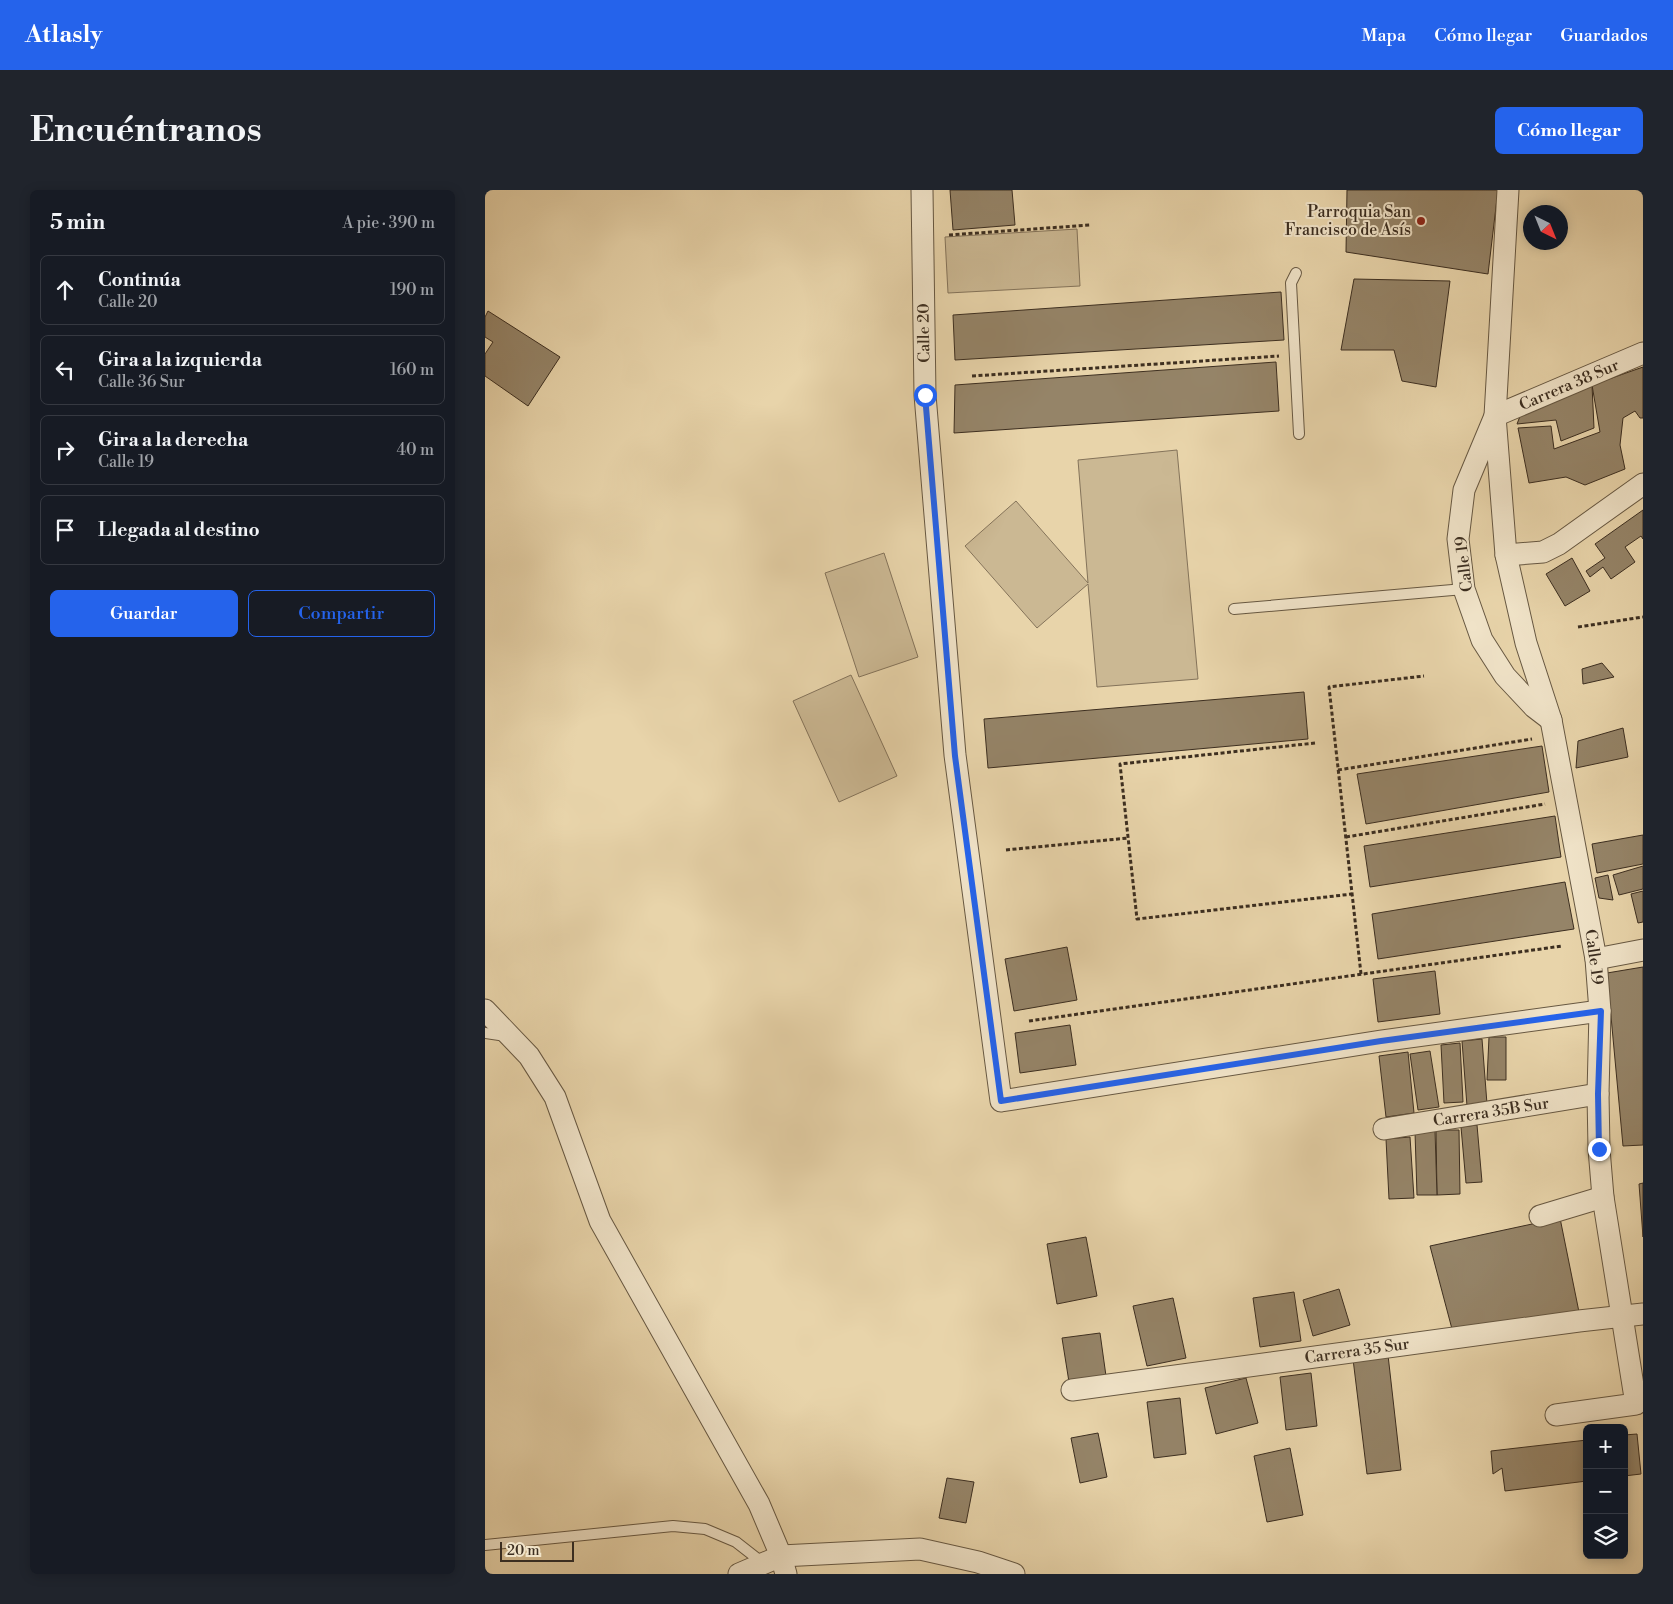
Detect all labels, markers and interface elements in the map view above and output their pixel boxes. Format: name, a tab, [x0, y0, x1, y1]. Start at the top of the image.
text: Atlasly	[25, 20, 102, 50]
text: Mapa	[1362, 24, 1406, 47]
text: Cómo llegar	[1434, 24, 1532, 47]
text: Guardados	[1560, 24, 1648, 47]
button: Cómo llegar	[1495, 107, 1643, 154]
text: Encuéntranos	[30, 109, 262, 152]
place label: Parroquia San Francisco de Asís	[1285, 202, 1411, 240]
north arrow	[1523, 205, 1568, 250]
text: 5 min	[50, 210, 105, 236]
text: A pie · 390 m	[342, 213, 435, 233]
marker: Parroquia San Francisco de Asís	[1415, 215, 1427, 227]
text: Continúa	[98, 268, 181, 292]
icon: ahead	[51, 276, 79, 304]
text: 190 m	[390, 280, 434, 300]
text: Calle 20	[98, 292, 158, 312]
street label: Calle 20	[913, 303, 935, 363]
text: Gira a la izquierda	[98, 348, 262, 372]
street label: Carrera 38 Sur	[1516, 355, 1622, 415]
icon: left	[51, 356, 79, 384]
text: 160 m	[390, 360, 434, 380]
text: Calle 36 Sur	[98, 372, 185, 392]
route start	[914, 384, 937, 407]
text: Gira a la derecha	[98, 428, 248, 452]
icon: right	[51, 436, 79, 464]
text: 40 m	[397, 440, 434, 460]
text: Calle 19	[98, 452, 154, 472]
icon: arrive	[51, 516, 79, 544]
text: Llegada al destino	[98, 518, 260, 542]
street label: Calle 19	[1451, 535, 1477, 593]
button: Guardar	[50, 590, 238, 637]
button: Compartir	[248, 590, 435, 637]
street label: Calle 19	[1580, 928, 1608, 986]
street label: Carrera 35B Sur	[1432, 1093, 1550, 1131]
route end	[1588, 1138, 1611, 1161]
street label: Carrera 35 Sur	[1303, 1334, 1411, 1368]
map controls	[1583, 1424, 1628, 1559]
button: +	[1583, 1424, 1628, 1469]
button: −	[1583, 1469, 1628, 1514]
button: layers	[1583, 1514, 1628, 1559]
scale bar	[500, 1539, 574, 1562]
text: 20 m	[507, 1542, 539, 1560]

